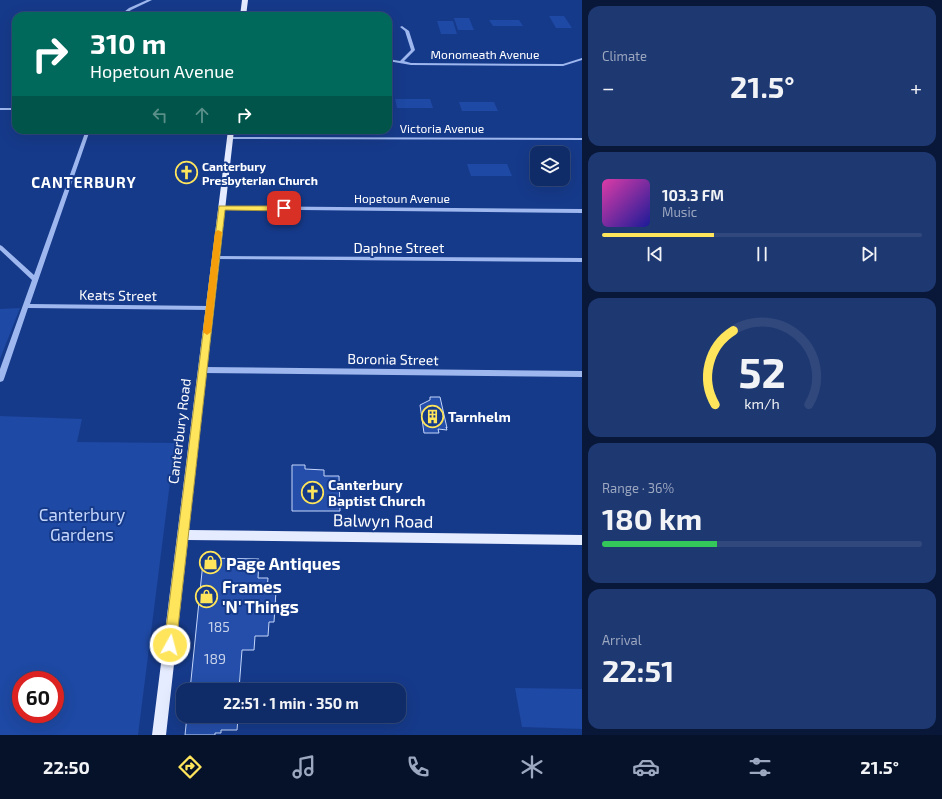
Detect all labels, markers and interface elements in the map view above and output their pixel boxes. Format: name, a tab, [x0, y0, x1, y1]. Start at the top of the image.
text: 310 m	[90, 26, 166, 60]
icon: right	[24, 28, 76, 80]
street label: Monomeath Avenue	[431, 47, 539, 61]
text: Climate	[602, 48, 647, 64]
text: Hopetoun Avenue	[90, 60, 234, 82]
text: 21.5°	[730, 68, 795, 104]
text: −	[602, 74, 615, 100]
text: +	[910, 74, 922, 100]
icon: left	[149, 104, 171, 126]
icon: ahead	[191, 104, 213, 126]
icon: right	[233, 104, 255, 126]
street label: Victoria Avenue	[400, 121, 484, 135]
map controls	[530, 146, 570, 186]
button: layers	[530, 146, 570, 186]
place label: Canterbury Presbyterian Church	[202, 159, 318, 188]
church icon: Canterbury Presbyterian Church	[173, 160, 199, 186]
district label: CANTERBURY	[31, 173, 137, 191]
text: 103.3 FM	[662, 186, 724, 204]
pin	[267, 191, 301, 225]
street label: Hopetoun Avenue	[354, 191, 450, 205]
icon: arrive	[273, 197, 295, 219]
text: Music	[662, 204, 697, 220]
street label: Daphne Street	[354, 239, 444, 256]
icon: previous	[644, 243, 666, 265]
icon: pause	[751, 243, 773, 265]
icon: next	[858, 243, 880, 265]
street label: Keats Street	[79, 286, 157, 304]
text: 52	[738, 346, 786, 396]
street label: Boronia Street	[347, 350, 439, 368]
street label: Canterbury Road	[164, 377, 194, 485]
text: km/h	[744, 395, 780, 412]
building icon: Tarnhelm	[420, 403, 446, 429]
place label: Tarnhelm	[448, 408, 511, 425]
place label: Canterbury Baptist Church	[328, 476, 425, 509]
church icon: Canterbury Baptist Church	[300, 479, 326, 505]
text: Range · 36%	[602, 480, 674, 496]
text: 180 km	[602, 500, 702, 536]
park label: Canterbury Gardens	[39, 504, 125, 544]
street label: Balwyn Road	[333, 509, 433, 532]
shop icon: Page Antiques	[198, 550, 224, 576]
place label: Page Antiques	[226, 553, 341, 573]
place label: Frames 'N' Things	[222, 576, 299, 616]
shop icon: Frames 'N' Things	[193, 583, 219, 609]
house number: 185	[208, 618, 230, 635]
position arrow	[149, 624, 191, 666]
text: Arrival	[602, 632, 642, 648]
house number: 189	[204, 650, 226, 667]
text: 22:51	[602, 652, 674, 688]
speed limit sign: 60	[12, 671, 64, 723]
text: 22:51 · 1 min · 350 m	[223, 694, 359, 712]
icon: directions	[176, 753, 204, 781]
icon: music	[290, 753, 318, 781]
icon: phone	[404, 753, 432, 781]
icon: climate	[518, 753, 546, 781]
icon: car	[632, 753, 660, 781]
icon: filters	[746, 753, 774, 781]
text: 22:50	[43, 756, 90, 778]
text: 21.5°	[860, 756, 899, 778]

